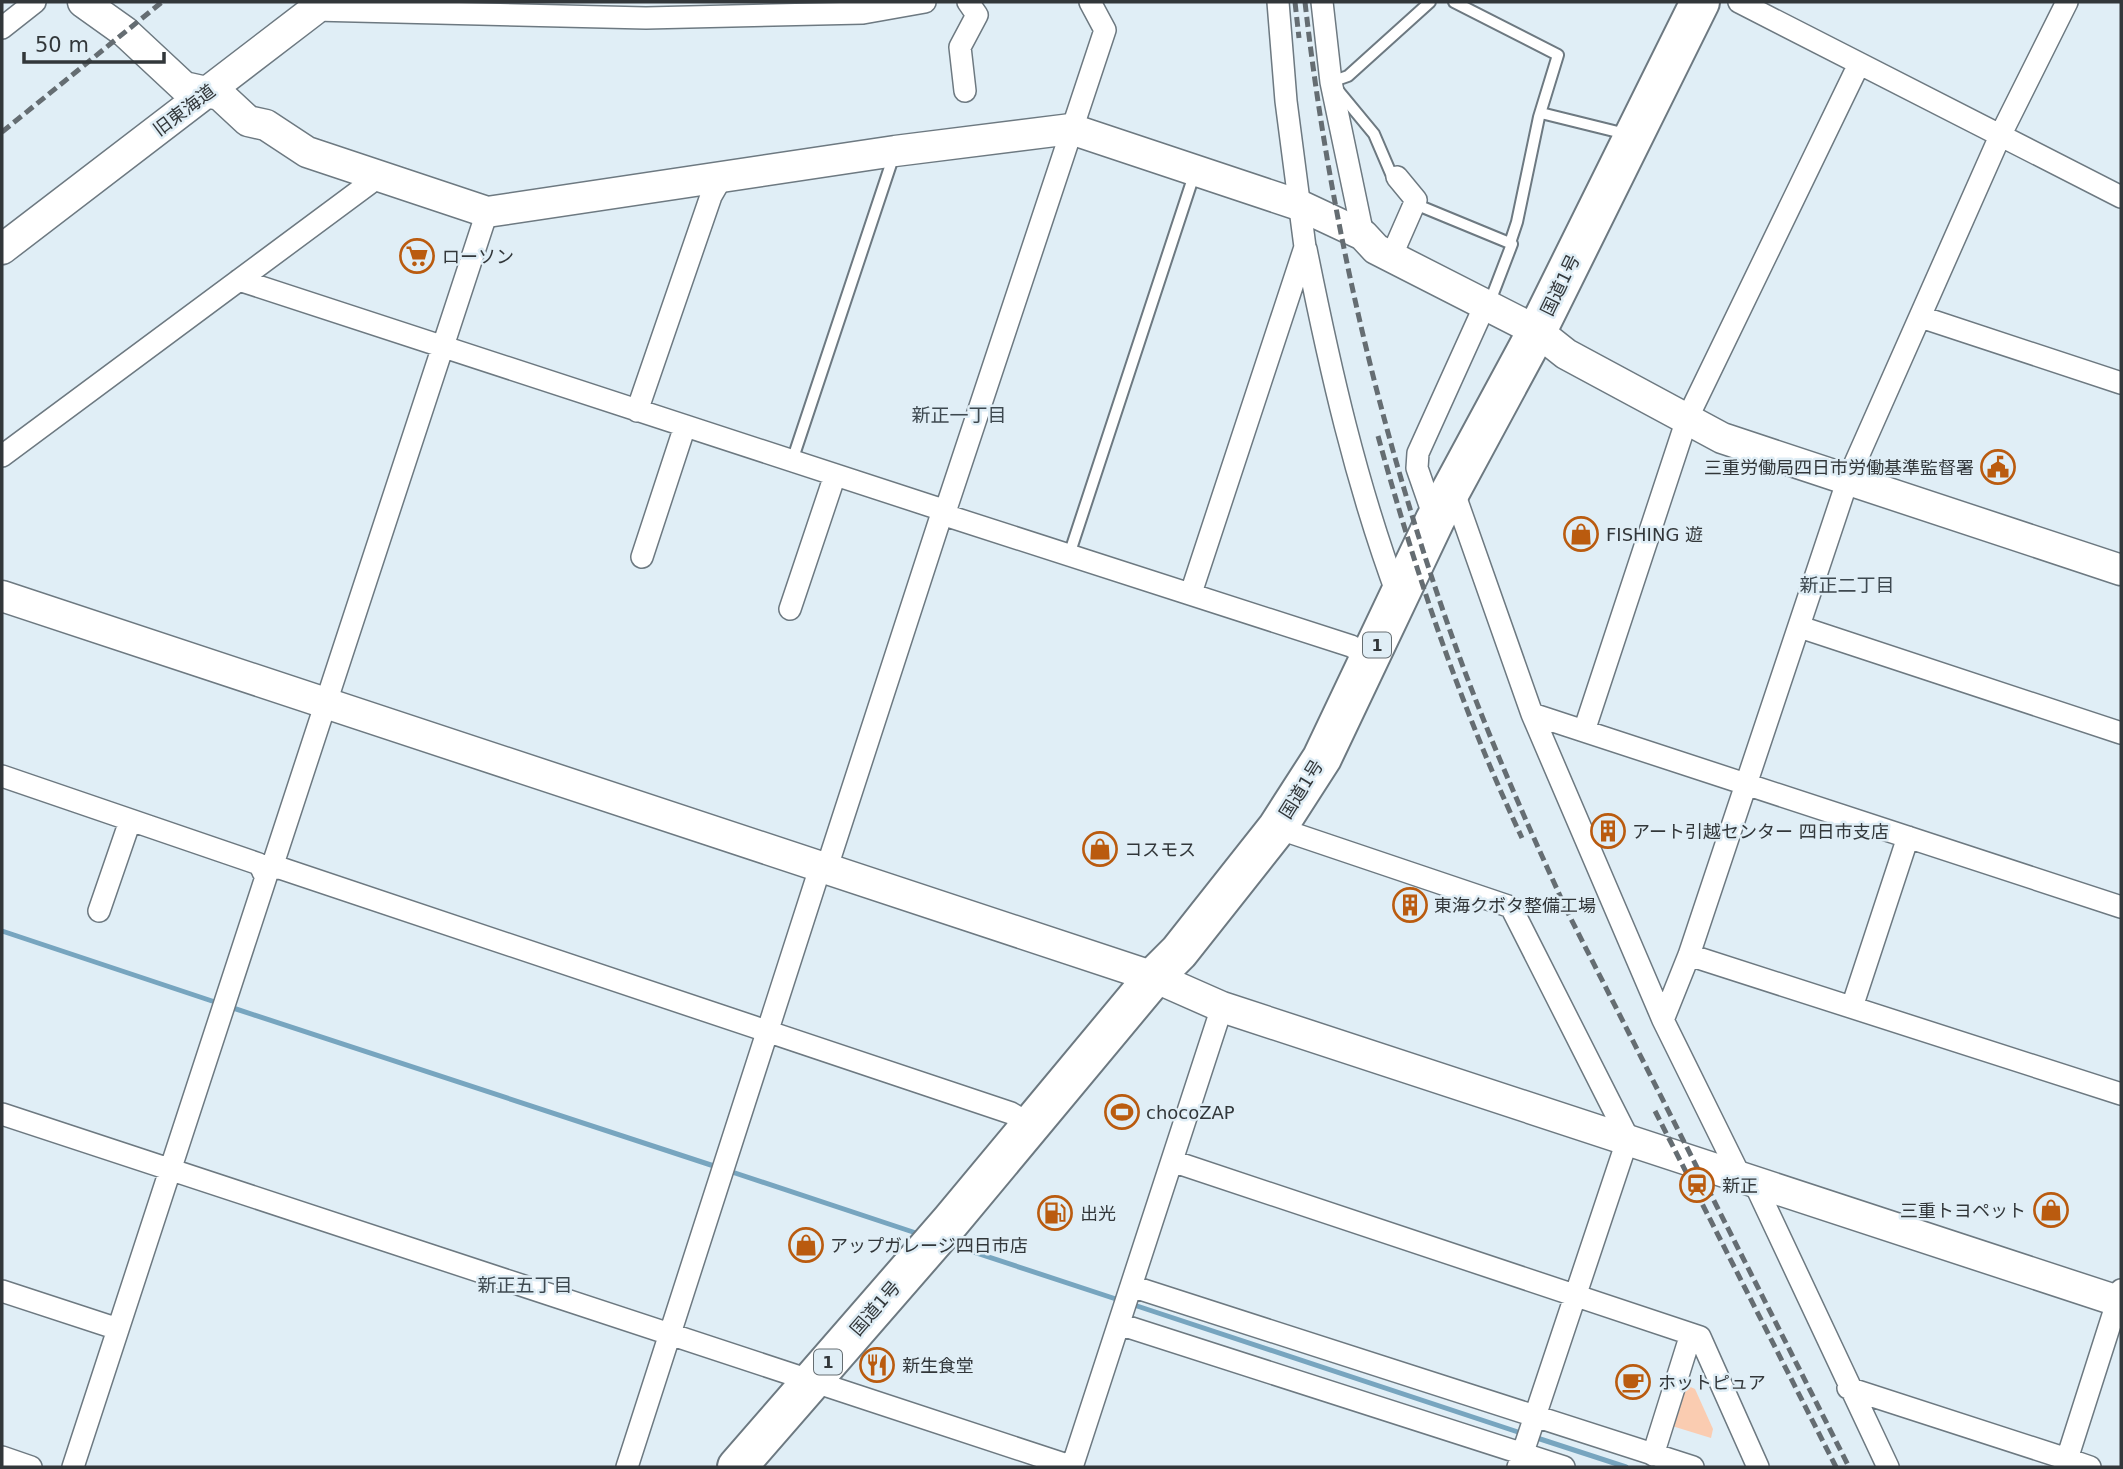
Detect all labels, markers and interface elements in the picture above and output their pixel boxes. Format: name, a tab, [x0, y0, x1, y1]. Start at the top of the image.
scale bar	[24, 21, 164, 65]
text: 50 m	[35, 33, 89, 57]
street label: 旧東海道	[149, 80, 219, 140]
supermarket icon: ローソン	[398, 237, 436, 275]
place label: ローソン	[442, 246, 514, 267]
street label: 国道1号	[1536, 251, 1584, 319]
district label: 新正一丁目	[911, 404, 1007, 426]
public building icon: 三重労働局四日市労働基準監督署	[1979, 448, 2017, 486]
place label: 三重労働局四日市労働基準監督署	[1704, 457, 1974, 478]
shop icon: FISHING 遊	[1562, 515, 1600, 553]
place label: FISHING 遊	[1606, 524, 1703, 545]
district label: 新正二丁目	[1799, 574, 1895, 596]
road number: 1	[1363, 632, 1391, 658]
street label: 国道1号	[1275, 756, 1327, 822]
building icon: アート引越センター 四日市支店	[1589, 812, 1627, 850]
place label: アート引越センター 四日市支店	[1632, 821, 1889, 842]
shop icon: コスモス	[1081, 830, 1119, 868]
place label: コスモス	[1124, 839, 1196, 860]
building icon: 東海クボタ整備工場	[1391, 886, 1429, 924]
place label: 東海クボタ整備工場	[1434, 895, 1596, 916]
sports icon: chocoZAP	[1103, 1093, 1141, 1131]
place label: chocoZAP	[1146, 1102, 1235, 1123]
station icon: 新正	[1678, 1166, 1716, 1204]
place label: 新正	[1722, 1175, 1758, 1196]
shop icon: 三重トヨペット	[2032, 1191, 2070, 1229]
fuel station icon: 出光	[1036, 1194, 1074, 1232]
place label: 三重トヨペット	[1900, 1200, 2026, 1221]
place label: 出光	[1080, 1203, 1116, 1224]
shop icon: アップガレージ四日市店	[787, 1226, 825, 1264]
place label: アップガレージ四日市店	[830, 1235, 1028, 1256]
district label: 新正五丁目	[477, 1274, 573, 1296]
street label: 国道1号	[846, 1276, 904, 1340]
restaurant icon: 新生食堂	[858, 1346, 896, 1384]
road number: 1	[814, 1350, 842, 1374]
place label: 新生食堂	[902, 1355, 974, 1376]
cafe icon: ホットピュア	[1614, 1363, 1652, 1401]
place label: ホットピュア	[1658, 1372, 1766, 1393]

